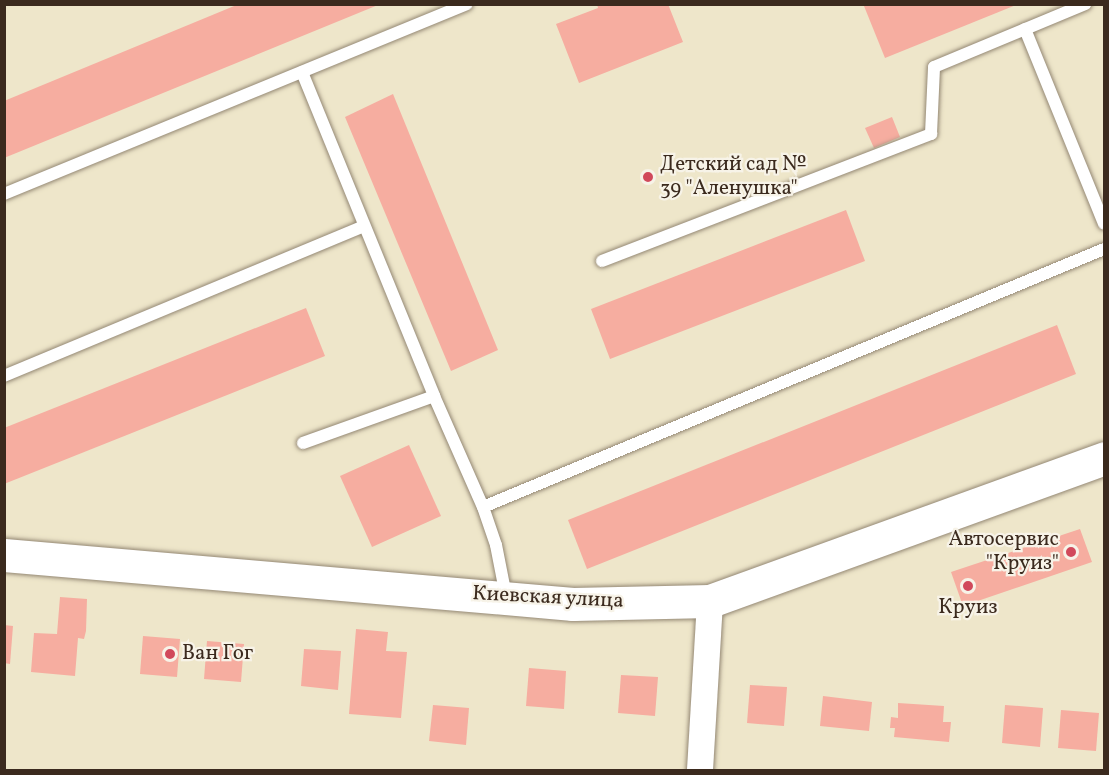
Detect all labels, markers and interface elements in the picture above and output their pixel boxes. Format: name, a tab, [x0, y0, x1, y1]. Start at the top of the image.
place label: Детский сад № 39 "Аленушка"	[660, 152, 806, 202]
marker: Детский сад № 39 "Аленушка"	[641, 170, 655, 184]
place label: Автосервис "Круиз"	[948, 527, 1059, 577]
marker: Автосервис "Круиз"	[1064, 545, 1078, 559]
marker: Круиз	[961, 579, 975, 593]
street label: Киевская улица	[471, 581, 625, 615]
place label: Круиз	[938, 595, 998, 621]
place label: Ван Гог	[182, 641, 253, 667]
marker: Ван Гог	[163, 647, 177, 661]

